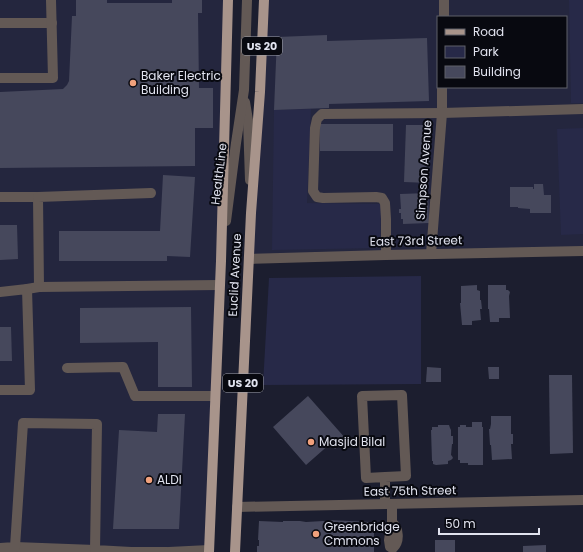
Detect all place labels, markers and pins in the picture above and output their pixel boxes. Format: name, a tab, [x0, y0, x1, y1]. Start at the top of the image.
place label: Baker Electric Building	[141, 67, 221, 98]
marker: Baker Electric Building	[128, 78, 138, 88]
place label: Masjid Bilal	[319, 433, 385, 450]
marker: Masjid Bilal	[306, 437, 316, 447]
place label: ALDI	[157, 471, 182, 488]
marker: ALDI	[144, 475, 154, 485]
place label: Greenbridge Cmmons	[324, 518, 400, 549]
marker: Greenbridge Cmmons	[311, 529, 321, 539]

